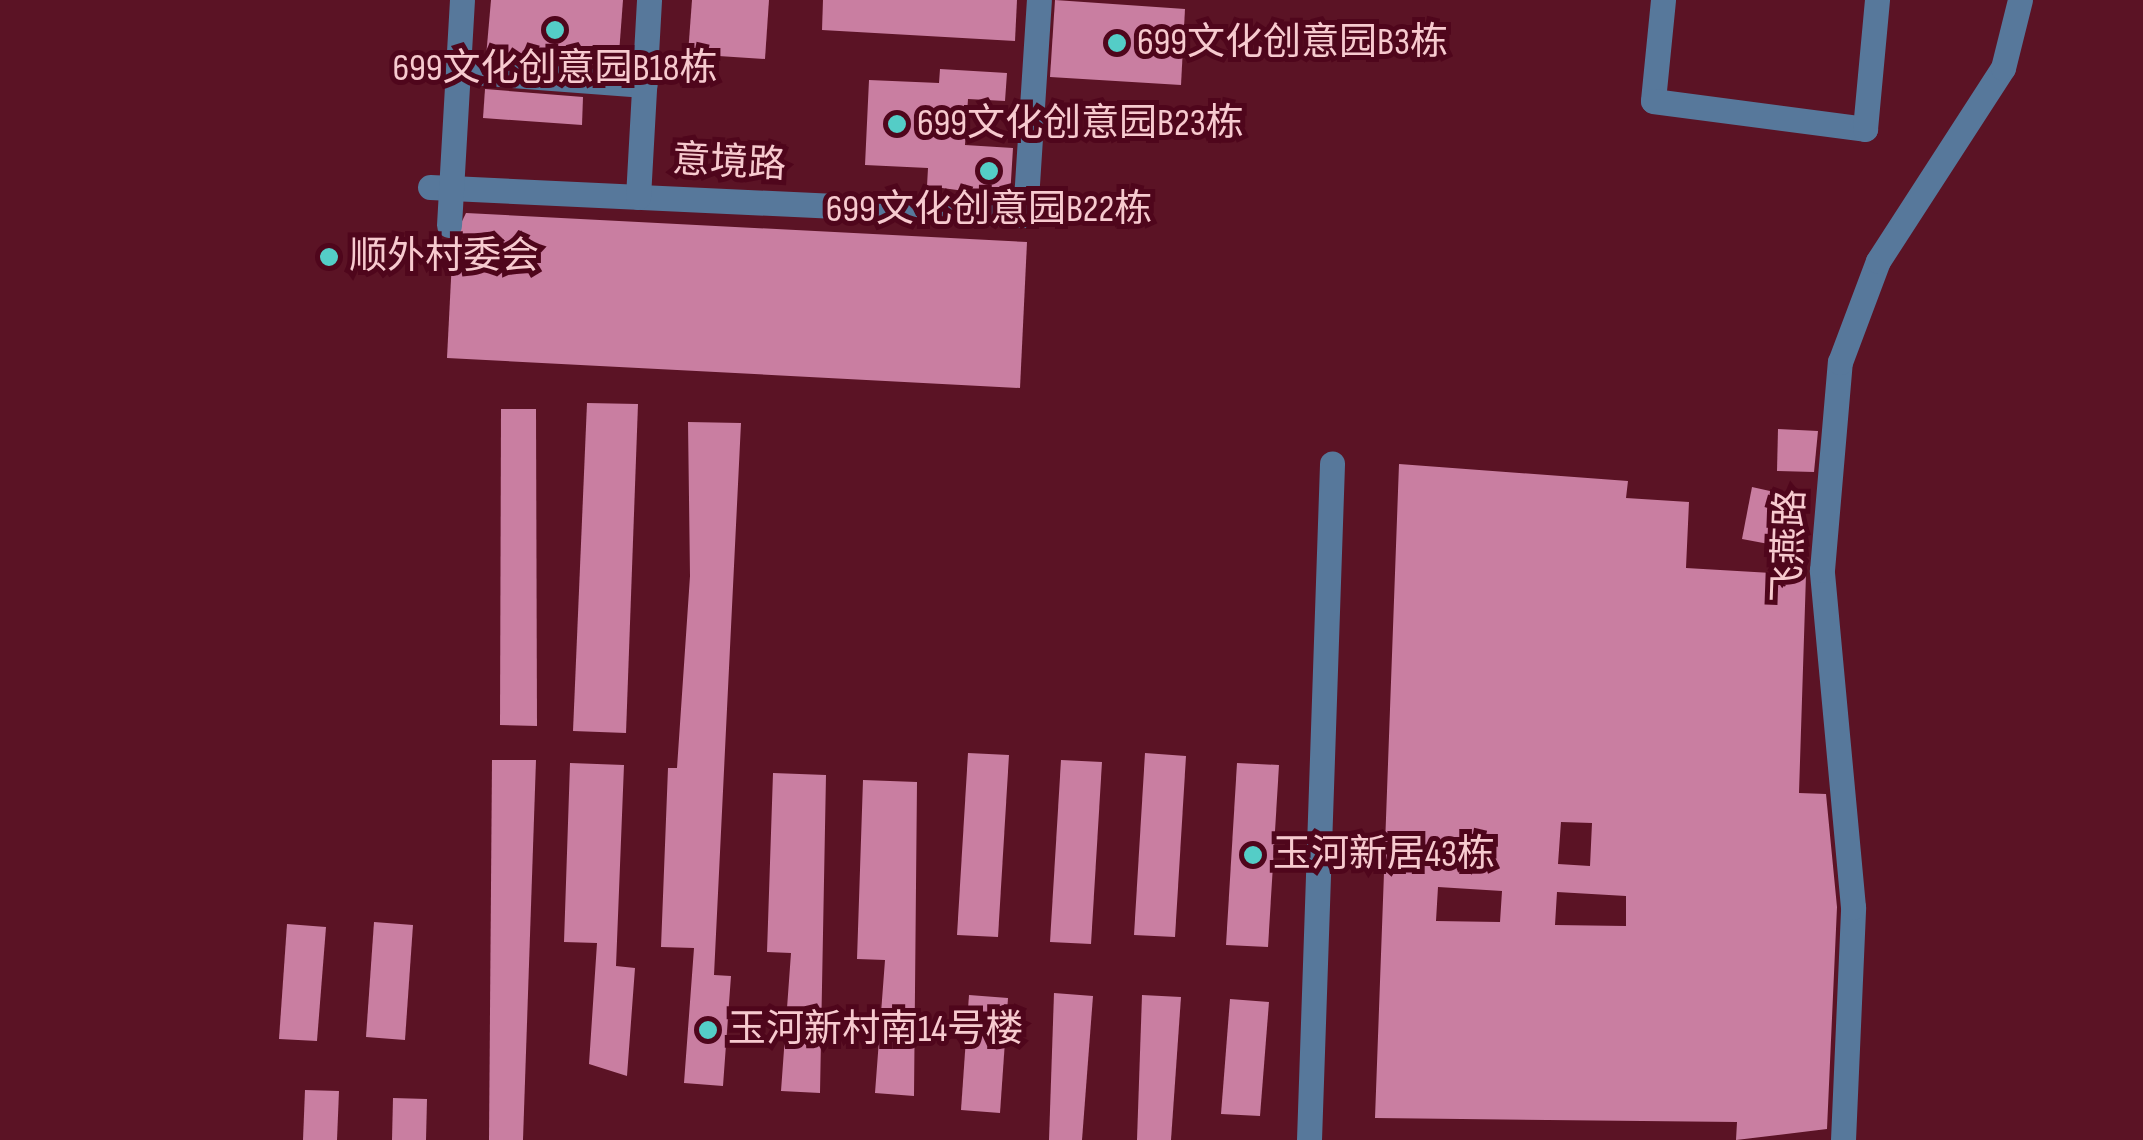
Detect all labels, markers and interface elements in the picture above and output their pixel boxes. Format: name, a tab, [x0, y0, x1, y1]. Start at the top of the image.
marker: 699文化创意园B18栋	[544, 19, 566, 41]
place label: 699文化创意园B3栋	[1137, 20, 1448, 66]
marker: 699文化创意园B3栋	[1106, 32, 1128, 54]
place label: 699文化创意园B18栋	[393, 46, 717, 92]
place label: 699文化创意园B23栋	[917, 101, 1244, 147]
marker: 699文化创意园B23栋	[886, 113, 908, 135]
street label: 意境路	[671, 137, 787, 189]
marker: 699文化创意园B22栋	[978, 160, 1000, 182]
place label: 699文化创意园B22栋	[826, 187, 1152, 233]
place label: 顺外村委会	[349, 234, 539, 280]
marker: 顺外村委会	[318, 246, 340, 268]
street label: 飞燕路	[1765, 488, 1815, 604]
place label: 玉河新居43栋	[1273, 832, 1495, 878]
marker: 玉河新居43栋	[1242, 844, 1264, 866]
place label: 玉河新村南14号楼	[728, 1007, 1023, 1053]
marker: 玉河新村南14号楼	[697, 1019, 719, 1041]

